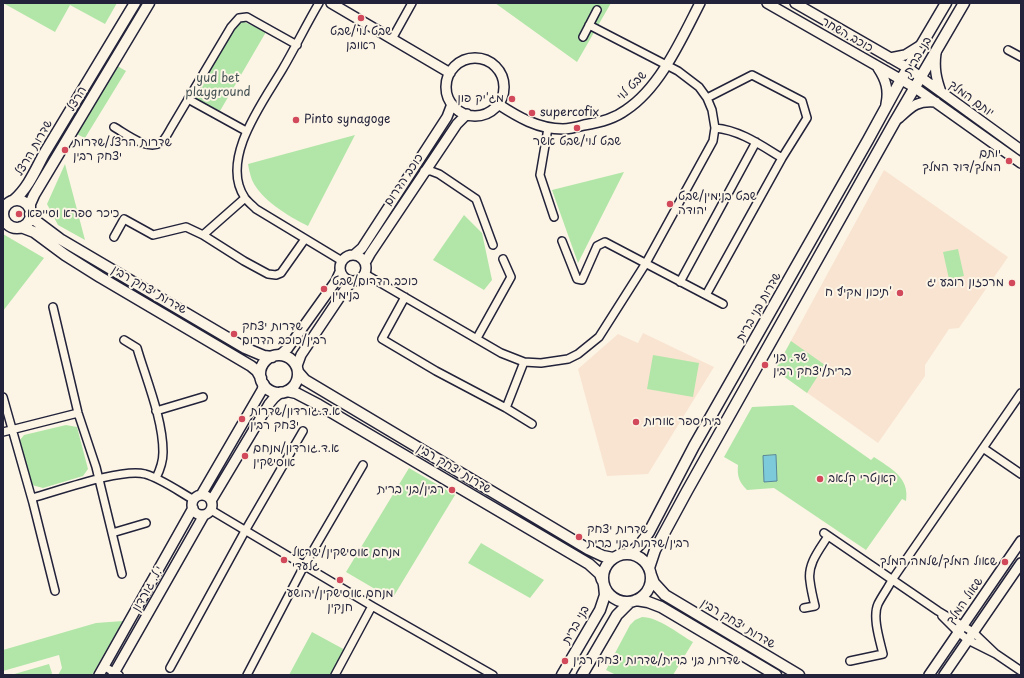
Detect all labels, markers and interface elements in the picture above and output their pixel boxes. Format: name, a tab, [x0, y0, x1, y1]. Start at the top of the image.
marker: שבט לוי/שבט ראובן	[356, 13, 366, 23]
street label: כוכב השחר	[818, 14, 876, 56]
place label: שבט לוי/שבט ראובן	[330, 25, 392, 53]
street label: בני ברית	[901, 34, 935, 78]
street label: שבט לוי	[614, 68, 650, 104]
park label: yud bet playground	[185, 72, 251, 100]
street label: יותם המלך	[946, 78, 996, 120]
street label: הרצל	[64, 84, 90, 114]
place label: מג'יק פון	[458, 92, 504, 106]
marker: מג'יק פון	[507, 94, 517, 104]
place label: supercofix	[540, 106, 599, 120]
marker: supercofix	[527, 108, 537, 118]
place label: Pinto synagoge	[304, 113, 390, 127]
marker: Pinto synagoge	[291, 115, 301, 125]
street label: שדרות הרצל	[12, 117, 56, 179]
marker: שבט לוי/שבט אשר	[572, 123, 582, 133]
place label: שבט לוי/שבט אשר	[533, 135, 621, 149]
place label: שדרות הרצל/שדרות יצחק רבין	[73, 136, 172, 164]
marker: שדרות הרצל/שדרות יצחק רבין	[60, 145, 70, 155]
place label: יותם המלך/דוד המלך	[922, 147, 1001, 175]
street label: כוכב הדרום	[381, 151, 427, 209]
marker: יותם המלך/דוד המלך	[1004, 156, 1014, 166]
place label: שבט בנימין/שבט יהודה	[678, 190, 757, 218]
marker: שבט בנימין/שבט יהודה	[665, 199, 675, 209]
place label: כיכר ספרא וסייפא	[27, 207, 119, 221]
marker: כיכר ספרא וסייפא	[14, 209, 24, 219]
street label: שדרות יצחק רבין	[109, 263, 189, 317]
street label: שדרות בני ברית	[733, 270, 785, 344]
place label: כוכב הדרום/שבט בנימין	[332, 275, 418, 303]
place label: מרכזון רובע יג	[927, 276, 1004, 290]
marker: מרכזון רובע יג	[1007, 278, 1017, 288]
marker: כוכב הדרום/שבט בנימין	[319, 284, 329, 294]
place label: תיכון מקיף ח'	[825, 286, 892, 300]
marker: תיכון מקיף ח'	[895, 288, 905, 298]
place label: שדרות יצחק רבין/כוכב הדרום	[242, 320, 327, 348]
marker: שדרות יצחק רבין/כוכב הדרום	[229, 329, 239, 339]
place label: שד. בני ברית/יצחק רבין	[773, 351, 852, 379]
marker: שד. בני ברית/יצחק רבין	[760, 360, 770, 370]
place label: א.ד.גורדון/שדרות יצחק רבין	[250, 405, 340, 433]
marker: א.ד.גורדון/שדרות יצחק רבין	[237, 414, 247, 424]
place label: בית ספר אורות	[644, 415, 721, 429]
marker: בית ספר אורות	[631, 417, 641, 427]
street label: שדרות יצחק רבין	[414, 441, 494, 497]
place label: א.ד.גורדון/מנחם אוסישקין	[253, 442, 339, 470]
marker: א.ד.גורדון/מנחם אוסישקין	[240, 451, 250, 461]
place label: קאנטרי קלאב	[828, 472, 896, 486]
marker: קאנטרי קלאב	[815, 474, 825, 484]
place label: רבין/בני ברית	[377, 483, 444, 497]
marker: רבין/בני ברית	[447, 485, 457, 495]
place label: שדרות יצחק רבין/שדרות בני ברית	[587, 523, 689, 551]
marker: שדרות יצחק רבין/שדרות בני ברית	[574, 532, 584, 542]
place label: מנחם אוסישקין/ישראל גלעדי	[292, 546, 400, 574]
marker: מנחם אוסישקין/ישראל גלעדי	[279, 555, 289, 565]
place label: שאול המלך/שלמה המלך	[880, 555, 997, 569]
marker: שאול המלך/שלמה המלך	[1000, 557, 1010, 567]
street label: י.ל. גורדון	[129, 564, 167, 614]
marker: מנחם אוסישקין/יהושע חנקין	[335, 575, 345, 585]
street label: שאול המלך	[944, 575, 986, 627]
place label: מנחם אוסישקין/יהושע חנקין	[287, 587, 393, 615]
street label: שדרות יצחק רבין	[698, 596, 778, 652]
street label: בני ברית	[559, 603, 593, 647]
place label: שדרות בני ברית/שדרות יצחק רבין	[573, 654, 740, 668]
marker: שדרות בני ברית/שדרות יצחק רבין	[560, 656, 570, 666]

